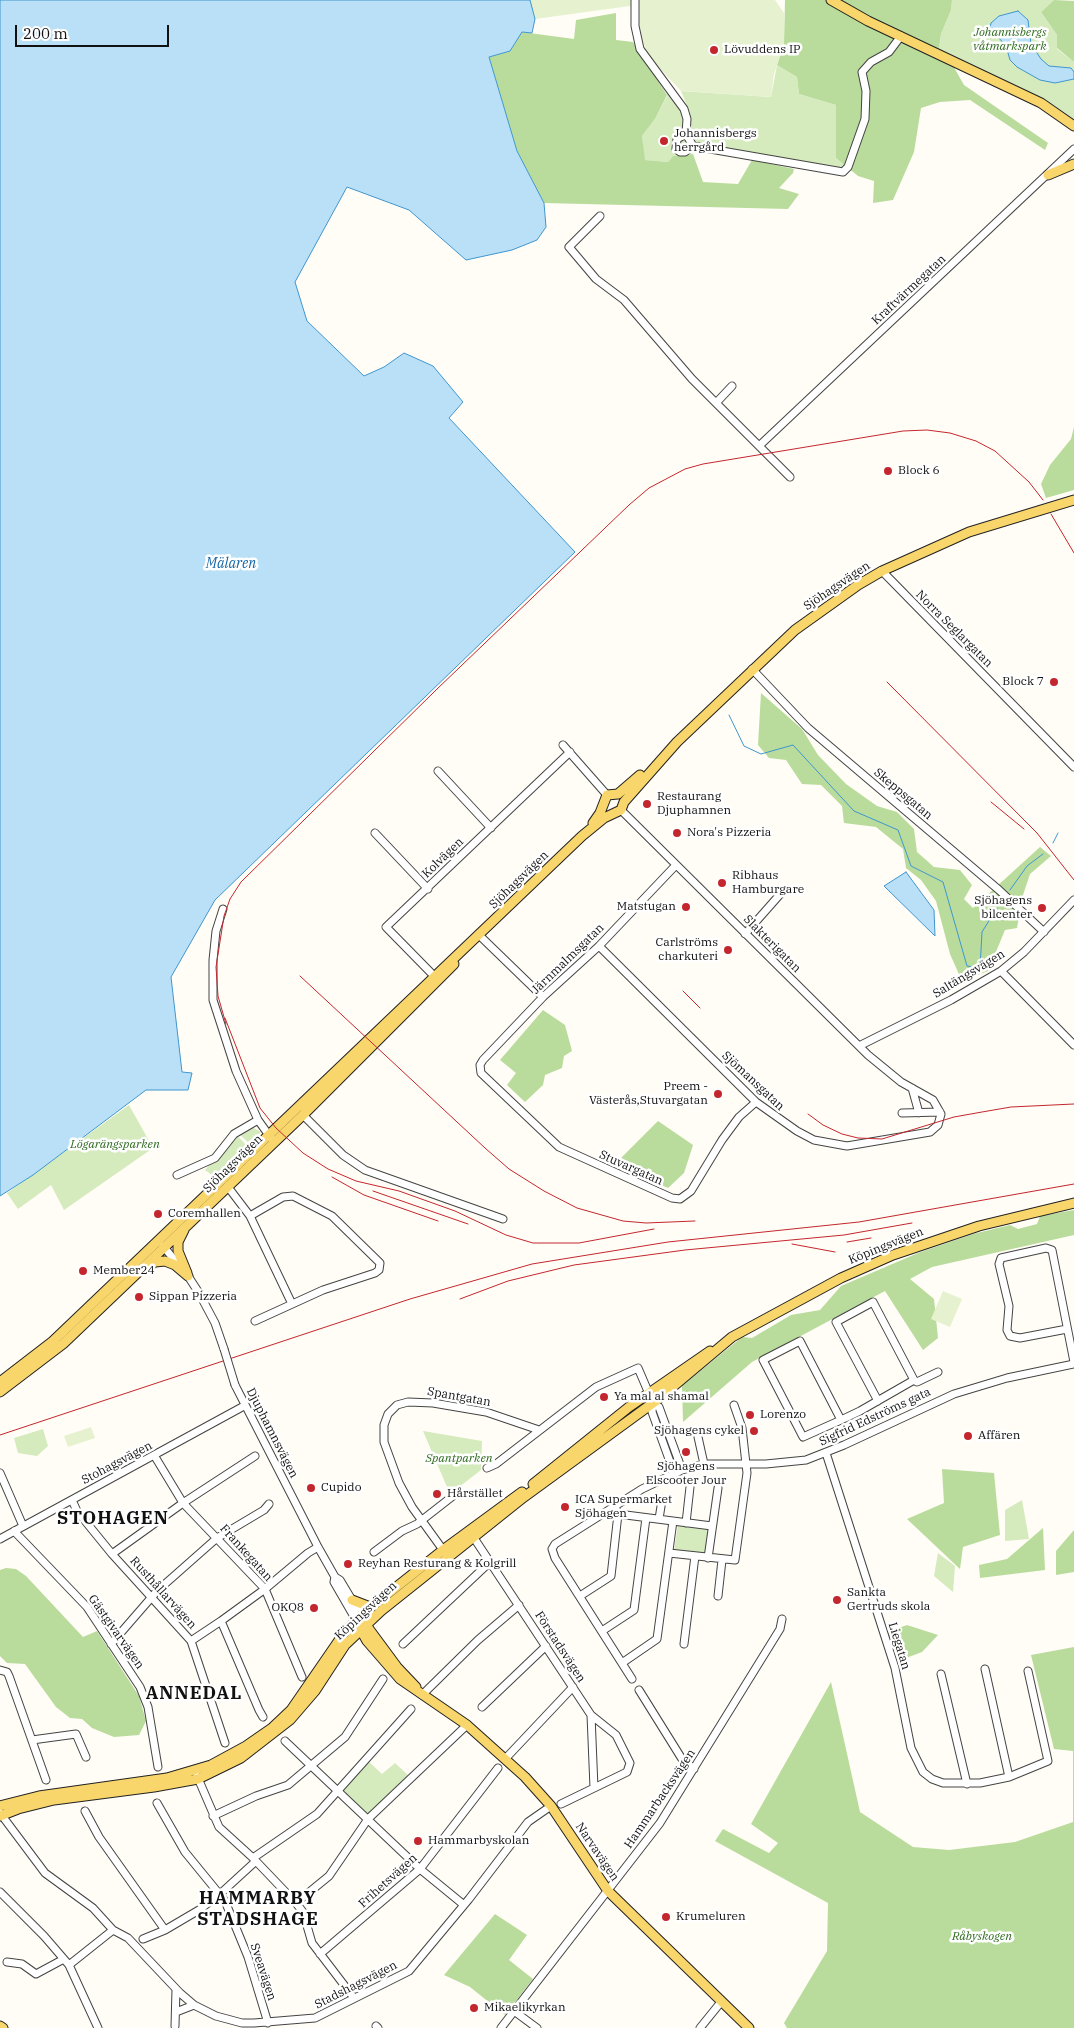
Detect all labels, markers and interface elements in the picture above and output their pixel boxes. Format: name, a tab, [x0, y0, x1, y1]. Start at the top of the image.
scale bar	[18, 15, 171, 47]
text: 200 m	[23, 24, 68, 43]
park label: Johannisbergs våtmarkspark	[973, 26, 1047, 54]
place label: Lövuddens IP	[724, 43, 801, 57]
marker: Lövuddens IP	[708, 44, 720, 56]
place label: Johannisbergs herrgård	[674, 127, 757, 155]
marker: Johannisbergs herrgård	[658, 135, 670, 147]
street label: Kraftvärmegatan	[869, 252, 949, 328]
place label: Block 6	[898, 464, 940, 478]
marker: Block 6	[882, 465, 894, 477]
water label: Mälaren	[206, 556, 256, 572]
street label: Sjöhagsvägen	[801, 558, 873, 614]
street label: Norra Seglargatan	[913, 588, 995, 670]
place label: Block 7	[1002, 675, 1044, 689]
marker: Block 7	[1048, 676, 1060, 688]
street label: Skeppsgatan	[871, 765, 935, 823]
place label: Restaurang Djuphamnen	[657, 790, 731, 818]
marker: Restaurang Djuphamnen	[641, 798, 653, 810]
place label: Nora's Pizzeria	[687, 826, 771, 840]
marker: Nora's Pizzeria	[671, 827, 683, 839]
street label: Kolvägen	[419, 835, 467, 881]
street label: Sjöhagsvägen	[486, 848, 552, 912]
place label: Ribhaus Hamburgare	[732, 869, 804, 897]
marker: Ribhaus Hamburgare	[716, 877, 728, 889]
place label: Sjöhagens bilcenter	[974, 894, 1032, 922]
place label: Matstugan	[617, 900, 676, 914]
marker: Matstugan	[680, 901, 692, 913]
marker: Sjöhagens bilcenter	[1036, 902, 1048, 914]
street label: Slakterigatan	[740, 912, 804, 976]
street label: Järnmalmsgatan	[529, 921, 607, 997]
place label: Carlströms charkuteri	[655, 936, 718, 964]
marker: Carlströms charkuteri	[722, 944, 734, 956]
street label: Saltängsvägen	[930, 947, 1008, 1001]
street label: Sjömansgatan	[719, 1048, 787, 1114]
place label: Preem - Västerås,Stuvargatan	[589, 1080, 708, 1108]
marker: Preem - Västerås,Stuvargatan	[712, 1088, 724, 1100]
street label: Sjöhagsvägen	[200, 1132, 266, 1196]
park label: Lögarängsparken	[70, 1138, 160, 1152]
street label: Stuvargatan	[597, 1148, 665, 1188]
place label: Coremhallen	[168, 1207, 241, 1221]
marker: Coremhallen	[152, 1208, 164, 1220]
street label: Köpingsvägen	[847, 1224, 925, 1268]
place label: Member24	[93, 1264, 155, 1278]
marker: Member24	[77, 1265, 89, 1277]
place label: Sippan Pizzeria	[149, 1290, 237, 1304]
marker: Sippan Pizzeria	[133, 1291, 145, 1303]
street label: Spantgatan	[426, 1384, 492, 1410]
street label: Sigfrid Edströms gata	[817, 1385, 933, 1449]
street label: Djuphamnsvägen	[243, 1386, 301, 1480]
place label: Ya mal al shamal	[614, 1390, 709, 1404]
marker: Ya mal al shamal	[598, 1391, 610, 1403]
place label: Lorenzo	[760, 1408, 806, 1422]
marker: Lorenzo	[744, 1409, 756, 1421]
place label: Sjöhagens cykel	[654, 1424, 744, 1438]
marker: Sjöhagens cykel	[748, 1425, 760, 1437]
place label: Affären	[978, 1429, 1020, 1443]
marker: Affären	[962, 1430, 974, 1442]
street label: Stohagsvägen	[79, 1438, 155, 1488]
marker: Sjöhagens Elscooter Jour	[680, 1446, 692, 1458]
park label: Spantparken	[425, 1452, 493, 1466]
place label: Sjöhagens Elscooter Jour	[646, 1460, 726, 1488]
place label: Cupido	[321, 1481, 361, 1495]
marker: Cupido	[305, 1482, 317, 1494]
place label: Hårstället	[447, 1487, 503, 1501]
marker: Hårstället	[431, 1488, 443, 1500]
place label: ICA Supermarket Sjöhagen	[575, 1493, 672, 1521]
marker: ICA Supermarket Sjöhagen	[559, 1501, 571, 1513]
district label: STOHAGEN	[56, 1508, 170, 1530]
street label: Frankegatan	[217, 1522, 275, 1584]
street label: Rusthållarvägen	[127, 1554, 199, 1632]
place label: Reyhan Resturang & Kolgrill	[358, 1557, 516, 1571]
marker: Reyhan Resturang & Kolgrill	[342, 1558, 354, 1570]
street label: Köpingsvägen	[332, 1579, 400, 1643]
place label: Sankta Gertruds skola	[847, 1586, 930, 1614]
street label: Gästgivarvägen	[85, 1592, 147, 1672]
marker: Sankta Gertruds skola	[831, 1594, 843, 1606]
place label: OKQ8	[271, 1601, 304, 1615]
marker: OKQ8	[308, 1602, 320, 1614]
street label: Förstadsvägen	[532, 1609, 588, 1685]
street label: Liegatan	[885, 1621, 913, 1671]
district label: ANNEDAL	[145, 1683, 243, 1705]
street label: Hammarbacksvägen	[621, 1747, 699, 1851]
street label: Narvavägen	[572, 1820, 622, 1884]
place label: Hammarbyskolan	[428, 1834, 529, 1848]
marker: Hammarbyskolan	[412, 1835, 424, 1847]
street label: Frihetsvägen	[356, 1851, 420, 1911]
district label: HAMMARBY STADSHAGE	[196, 1888, 320, 1930]
place label: Krumeluren	[676, 1910, 746, 1924]
marker: Krumeluren	[660, 1911, 672, 1923]
park label: Råbyskogen	[952, 1930, 1012, 1944]
street label: Sveavägen	[247, 1941, 279, 2003]
street label: Stadshagsvägen	[312, 1958, 400, 2012]
place label: Mikaelikyrkan	[484, 2001, 566, 2015]
marker: Mikaelikyrkan	[468, 2002, 480, 2014]

